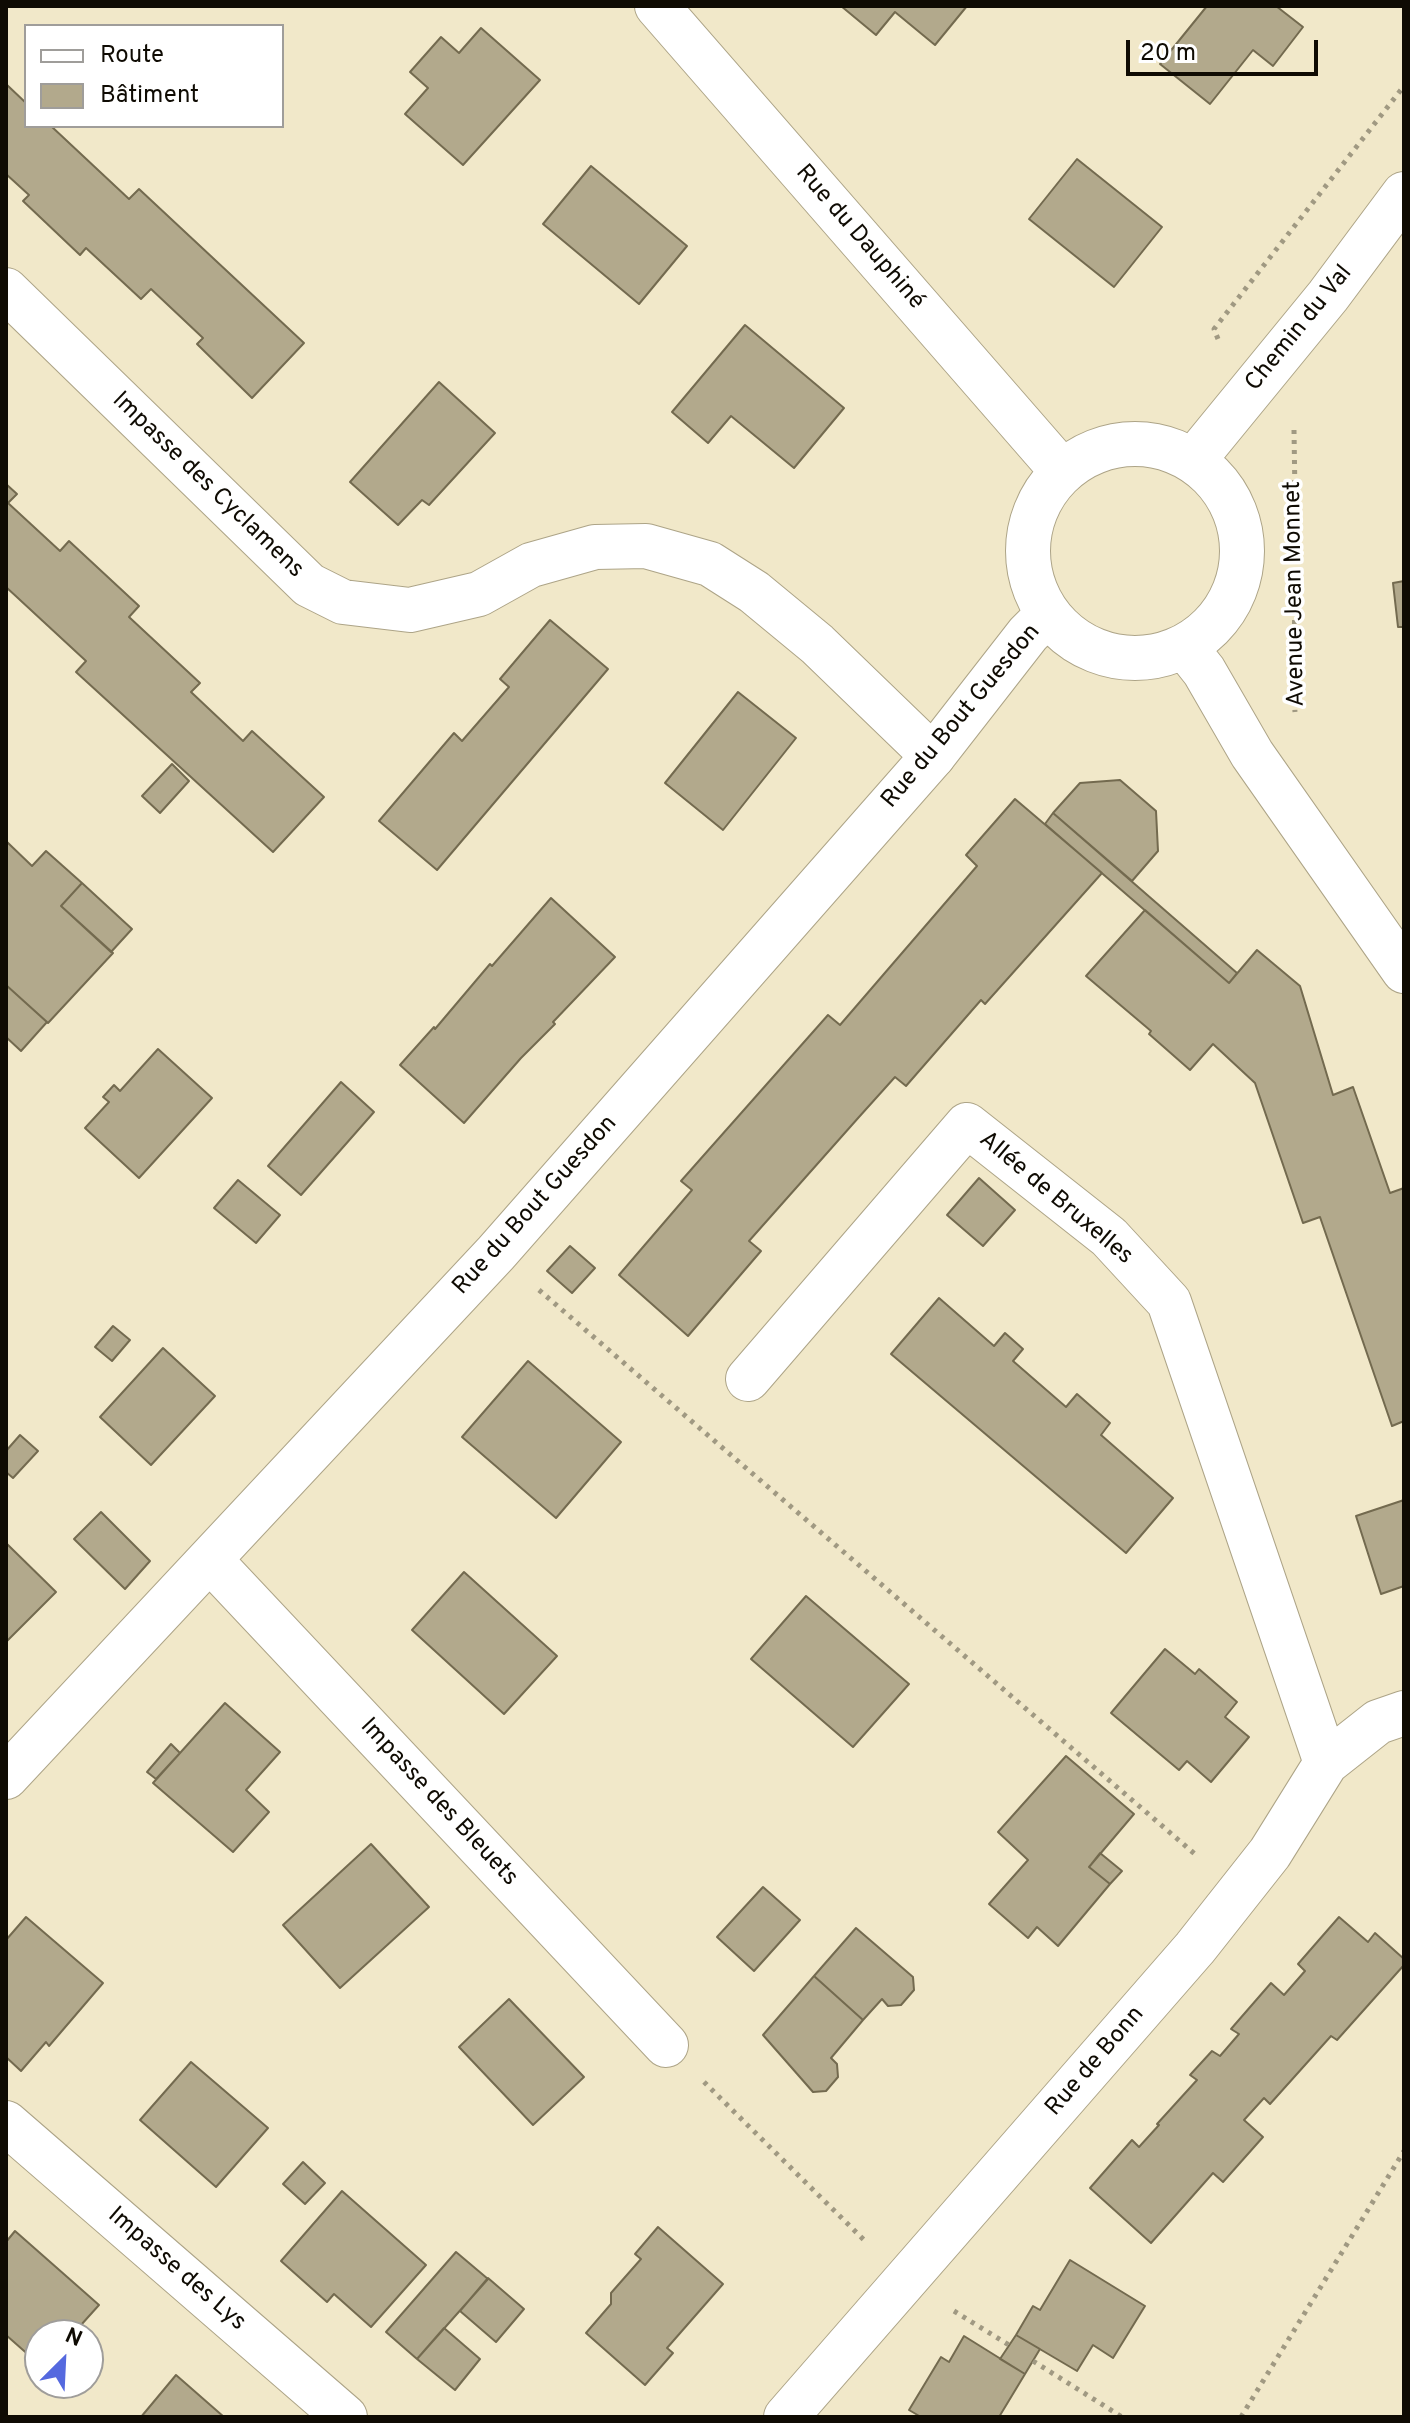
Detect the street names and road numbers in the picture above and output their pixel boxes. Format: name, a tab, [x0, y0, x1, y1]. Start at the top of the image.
street label: Rue du Dauphiné	[788, 160, 930, 316]
street label: Chemin du Val	[1240, 260, 1360, 398]
street label: Impasse des Cyclamens	[105, 387, 309, 585]
street label: Avenue Jean Monnet	[1280, 481, 1312, 707]
street label: Rue du Bout Guesdon	[877, 619, 1047, 815]
street label: Rue du Bout Guesdon	[448, 1110, 624, 1302]
street label: Allée de Bruxelles	[972, 1126, 1138, 1272]
street label: Impasse des Bleuets	[353, 1713, 523, 1893]
street label: Rue de Bonn	[1040, 2001, 1152, 2123]
street label: Impasse des Lys	[101, 2202, 251, 2338]

